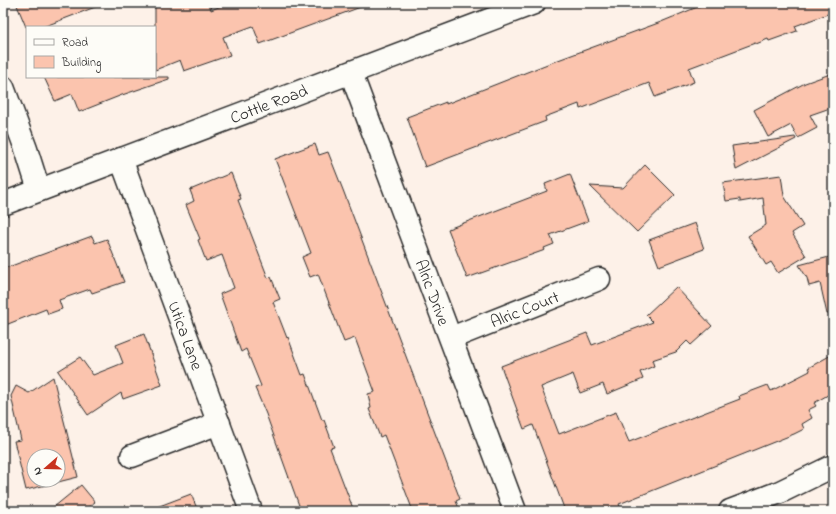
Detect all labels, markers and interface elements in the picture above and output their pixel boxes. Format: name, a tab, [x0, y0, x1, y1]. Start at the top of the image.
legend	[26, 26, 156, 78]
text: Road	[62, 34, 88, 52]
text: Building	[61, 54, 101, 73]
street label: Cottle Road	[227, 79, 312, 131]
street label: Alric Drive	[408, 256, 456, 330]
street label: Alric Court	[487, 285, 563, 335]
street label: Utica Lane	[161, 298, 209, 374]
north arrow	[26, 448, 66, 488]
text: N	[29, 465, 46, 477]

